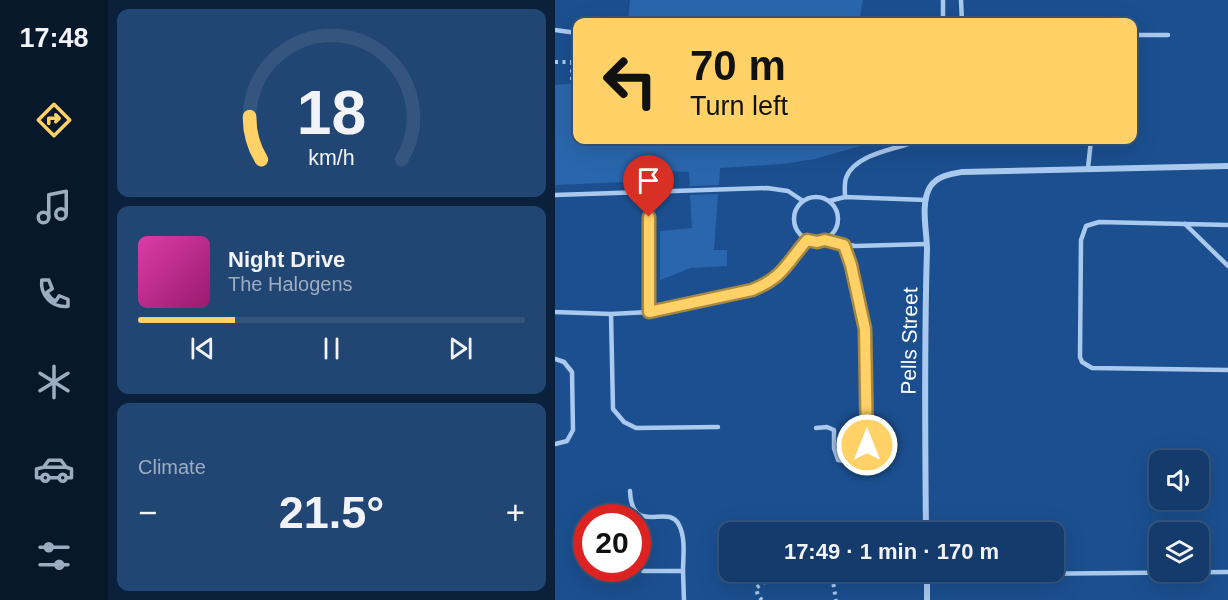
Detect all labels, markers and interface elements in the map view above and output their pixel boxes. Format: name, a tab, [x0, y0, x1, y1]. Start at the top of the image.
text: 17:48	[19, 23, 89, 53]
icon: left	[591, 42, 669, 120]
text: 70 m	[690, 42, 786, 89]
text: 18	[297, 78, 366, 147]
text: Turn left	[690, 91, 788, 121]
icon: directions	[33, 99, 75, 141]
text: km/h	[308, 146, 355, 170]
pin	[623, 155, 674, 217]
icon: arrive	[632, 164, 665, 197]
icon: music	[33, 186, 75, 228]
text: Night Drive	[228, 247, 345, 272]
icon: phone	[33, 273, 75, 315]
text: The Halogens	[228, 273, 353, 295]
street label: Pells Street	[897, 287, 921, 395]
icon: previous	[186, 332, 219, 365]
icon: pause	[315, 332, 348, 365]
icon: next	[444, 332, 477, 365]
icon: climate	[33, 361, 75, 403]
position arrow	[835, 413, 899, 477]
icon: car	[33, 448, 75, 490]
map controls	[1149, 450, 1209, 582]
button: sound	[1149, 450, 1209, 510]
text: Climate	[138, 456, 206, 478]
text: 21.5°	[279, 487, 384, 538]
text: −	[138, 494, 157, 531]
text: +	[506, 494, 525, 531]
speed limit sign: 20	[573, 504, 651, 582]
button: layers	[1149, 522, 1209, 582]
icon: filters	[33, 535, 75, 577]
text: 17:49 · 1 min · 170 m	[784, 539, 999, 564]

